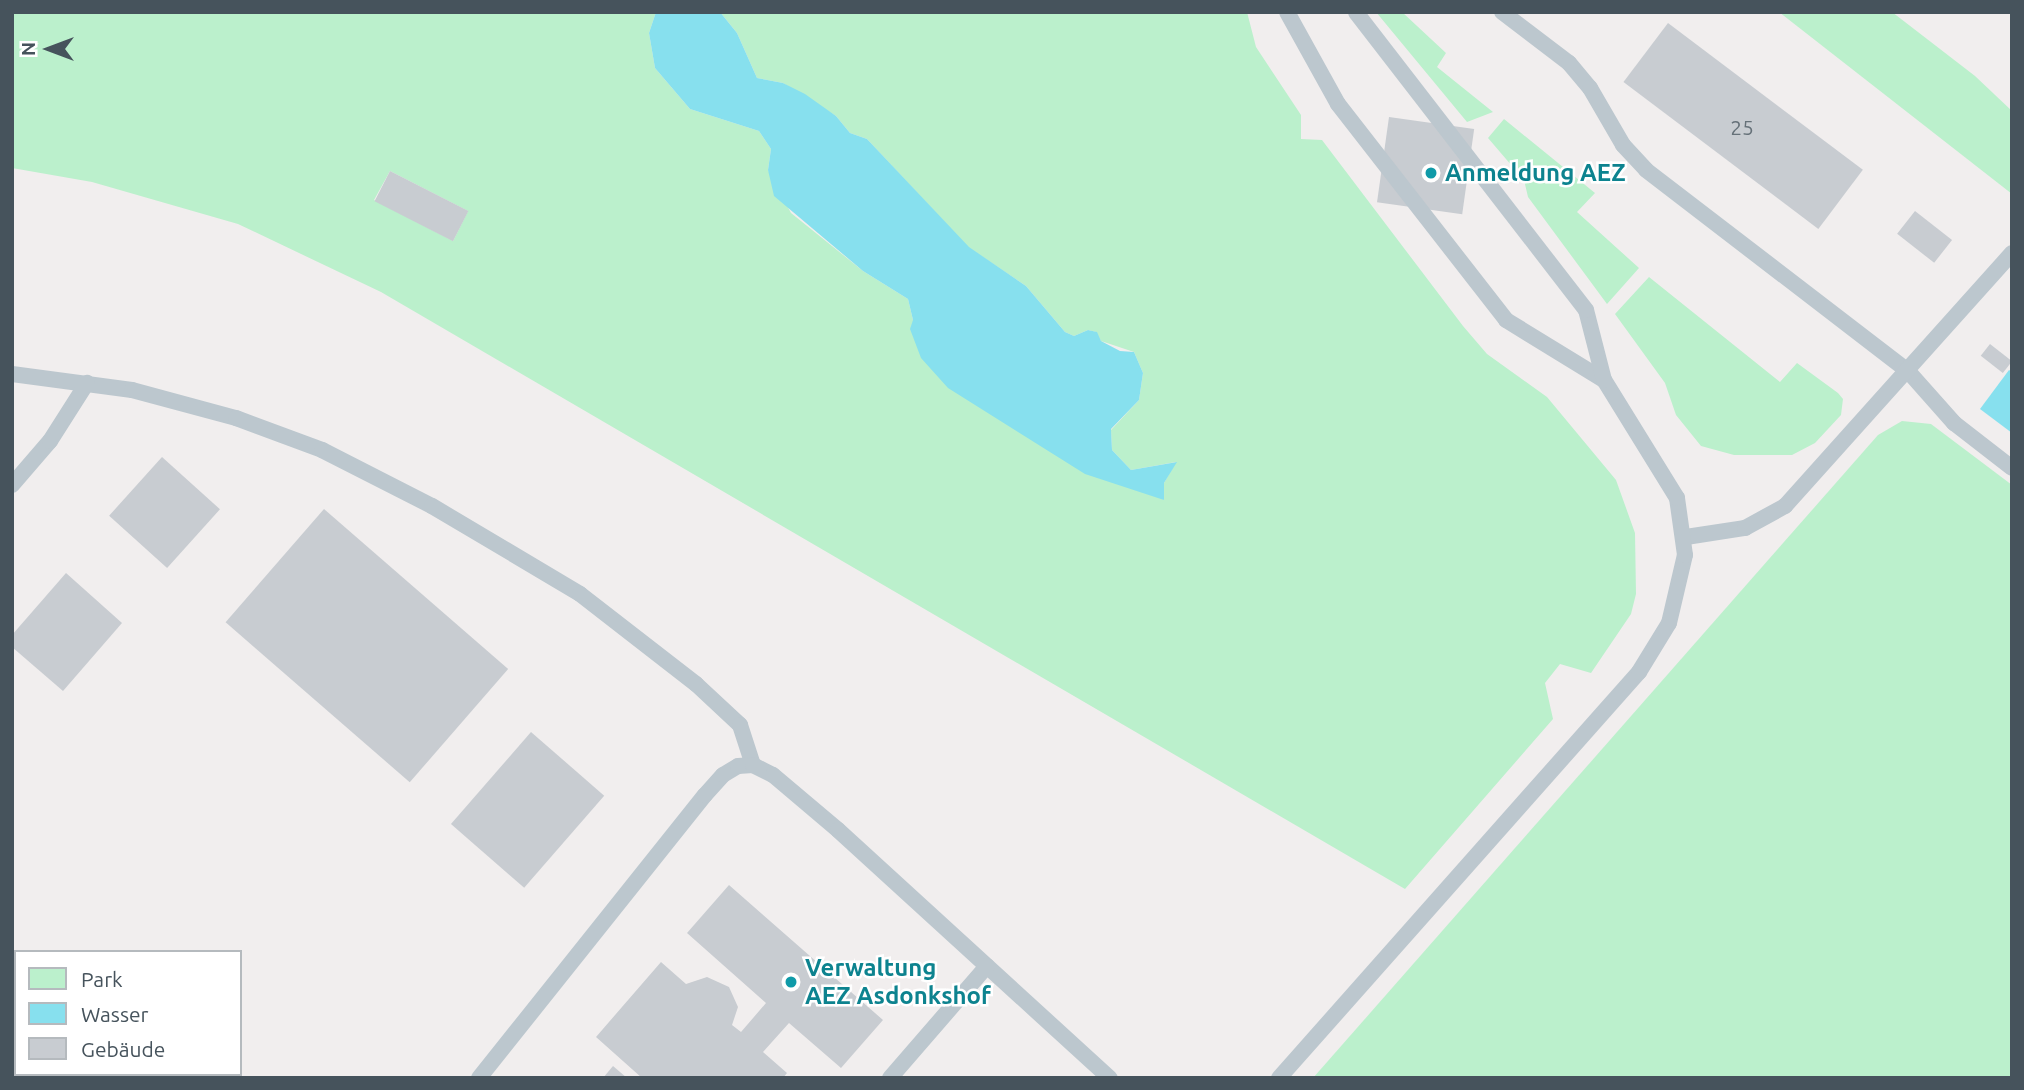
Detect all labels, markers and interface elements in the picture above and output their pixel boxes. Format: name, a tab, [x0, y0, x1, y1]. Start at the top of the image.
north arrow	[14, 14, 84, 84]
text: N	[17, 42, 39, 56]
house number: 25	[1730, 114, 1754, 140]
place label: Anmeldung AEZ	[1445, 159, 1626, 187]
marker: Anmeldung AEZ	[1423, 165, 1439, 181]
legend	[14, 950, 242, 1076]
place label: Verwaltung AEZ Asdonkshof	[805, 954, 991, 1010]
text: Park	[81, 967, 123, 991]
marker: Verwaltung AEZ Asdonkshof	[783, 974, 799, 990]
text: Wasser	[81, 1002, 149, 1026]
text: Gebäude	[81, 1037, 165, 1061]

